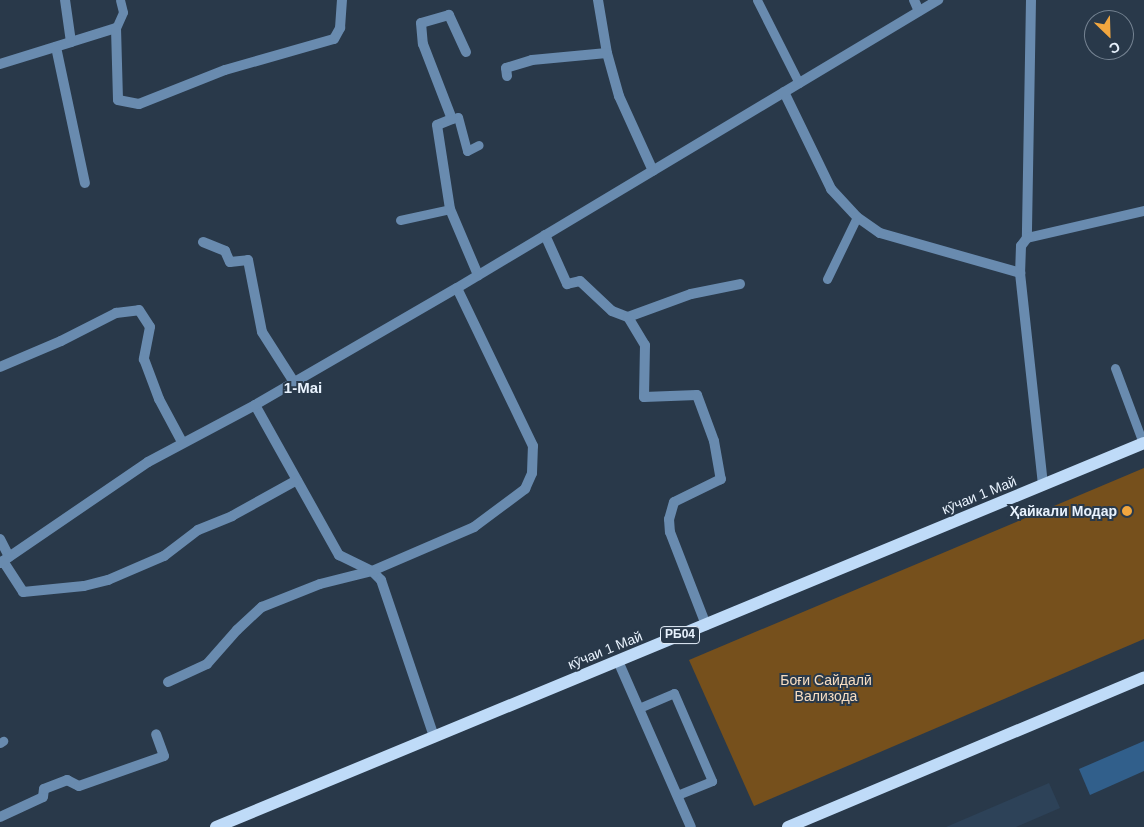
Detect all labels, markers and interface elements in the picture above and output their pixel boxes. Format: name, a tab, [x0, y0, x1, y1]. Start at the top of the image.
north arrow	[1084, 10, 1134, 60]
text: С	[1107, 38, 1123, 57]
district label: 1-Mai	[284, 379, 322, 397]
street label: кӯчаи 1 Май	[939, 472, 1019, 518]
place label: Ҳайкали Модар	[1010, 503, 1117, 519]
marker: Ҳайкали Модар	[1121, 505, 1133, 517]
road number: РБ04	[660, 626, 700, 644]
street label: кӯчаи 1 Май	[565, 627, 645, 673]
park label: Боғи Сайдалӣ Вализода	[780, 672, 872, 704]

